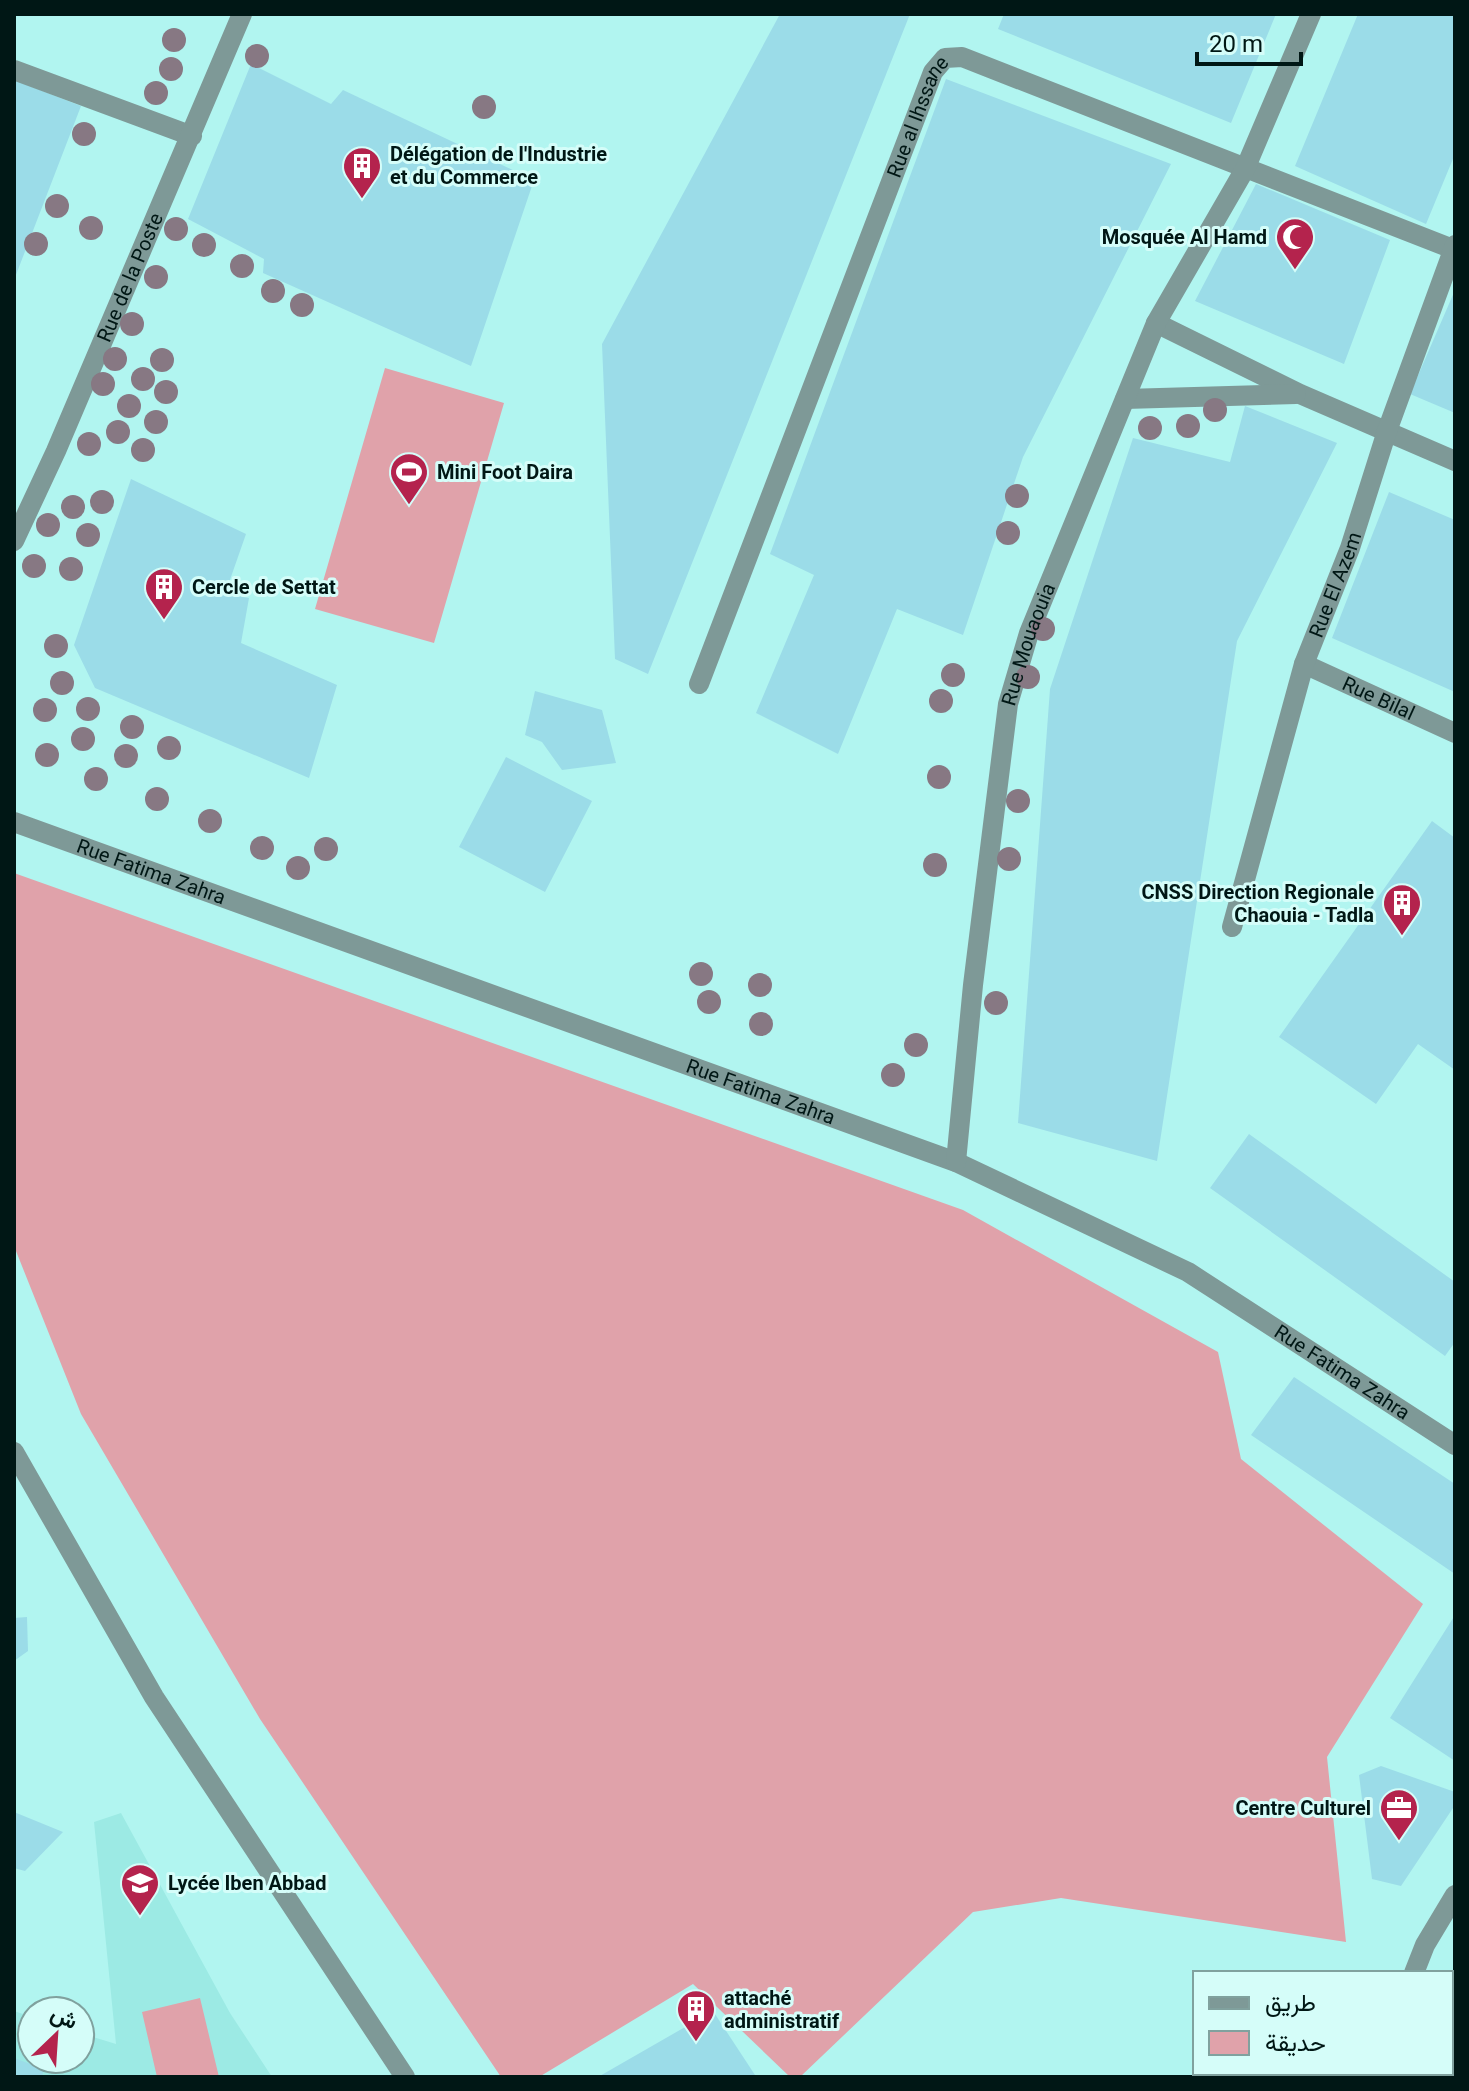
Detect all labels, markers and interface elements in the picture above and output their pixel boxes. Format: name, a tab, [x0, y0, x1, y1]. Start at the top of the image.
scale bar	[1197, 16, 1301, 66]
text: 20 m	[1209, 30, 1263, 58]
street label: Rue al Ihssane	[882, 51, 953, 181]
place label: Délégation de l'Industrie et du Commerce	[390, 142, 607, 189]
building icon: Délégation de l'Industrie et du Commerce	[341, 145, 383, 200]
street label: Rue de la Poste	[92, 209, 168, 346]
mosque icon: Mosquée Al Hamd	[1274, 216, 1316, 271]
place label: Mosquée Al Hamd	[1102, 225, 1267, 249]
sports icon: Mini Foot Daira	[388, 451, 430, 506]
place label: Mini Foot Daira	[437, 460, 573, 484]
street label: Rue El Azem	[1304, 529, 1366, 641]
building icon: Cercle de Settat	[143, 566, 185, 621]
place label: Cercle de Settat	[192, 575, 336, 599]
street label: Rue Mouaouia	[996, 579, 1060, 708]
street label: Rue Bilal	[1339, 671, 1419, 725]
street label: Rue Fatima Zahra	[74, 834, 229, 909]
place label: CNSS Direction Regionale Chaouia - Tadla	[1141, 880, 1374, 927]
building icon: CNSS Direction Regionale Chaouia - Tadla	[1381, 882, 1423, 937]
street label: Rue Fatima Zahra	[683, 1054, 839, 1129]
street label: Rue Fatima Zahra	[1270, 1319, 1414, 1425]
office icon: Centre Culturel	[1378, 1787, 1420, 1842]
place label: Centre Culturel	[1235, 1796, 1371, 1820]
school or university icon: Lycée Iben Abbad	[119, 1862, 161, 1917]
place label: Lycée Iben Abbad	[168, 1871, 327, 1895]
legend	[1193, 1971, 1453, 2075]
place label: attaché administratif	[724, 1986, 840, 2033]
building icon: attaché administratif	[675, 1988, 717, 2043]
text: طريق	[1265, 1989, 1316, 2018]
north arrow	[16, 1995, 96, 2075]
text: ش	[47, 2000, 82, 2035]
text: حديقة	[1265, 2029, 1326, 2057]

